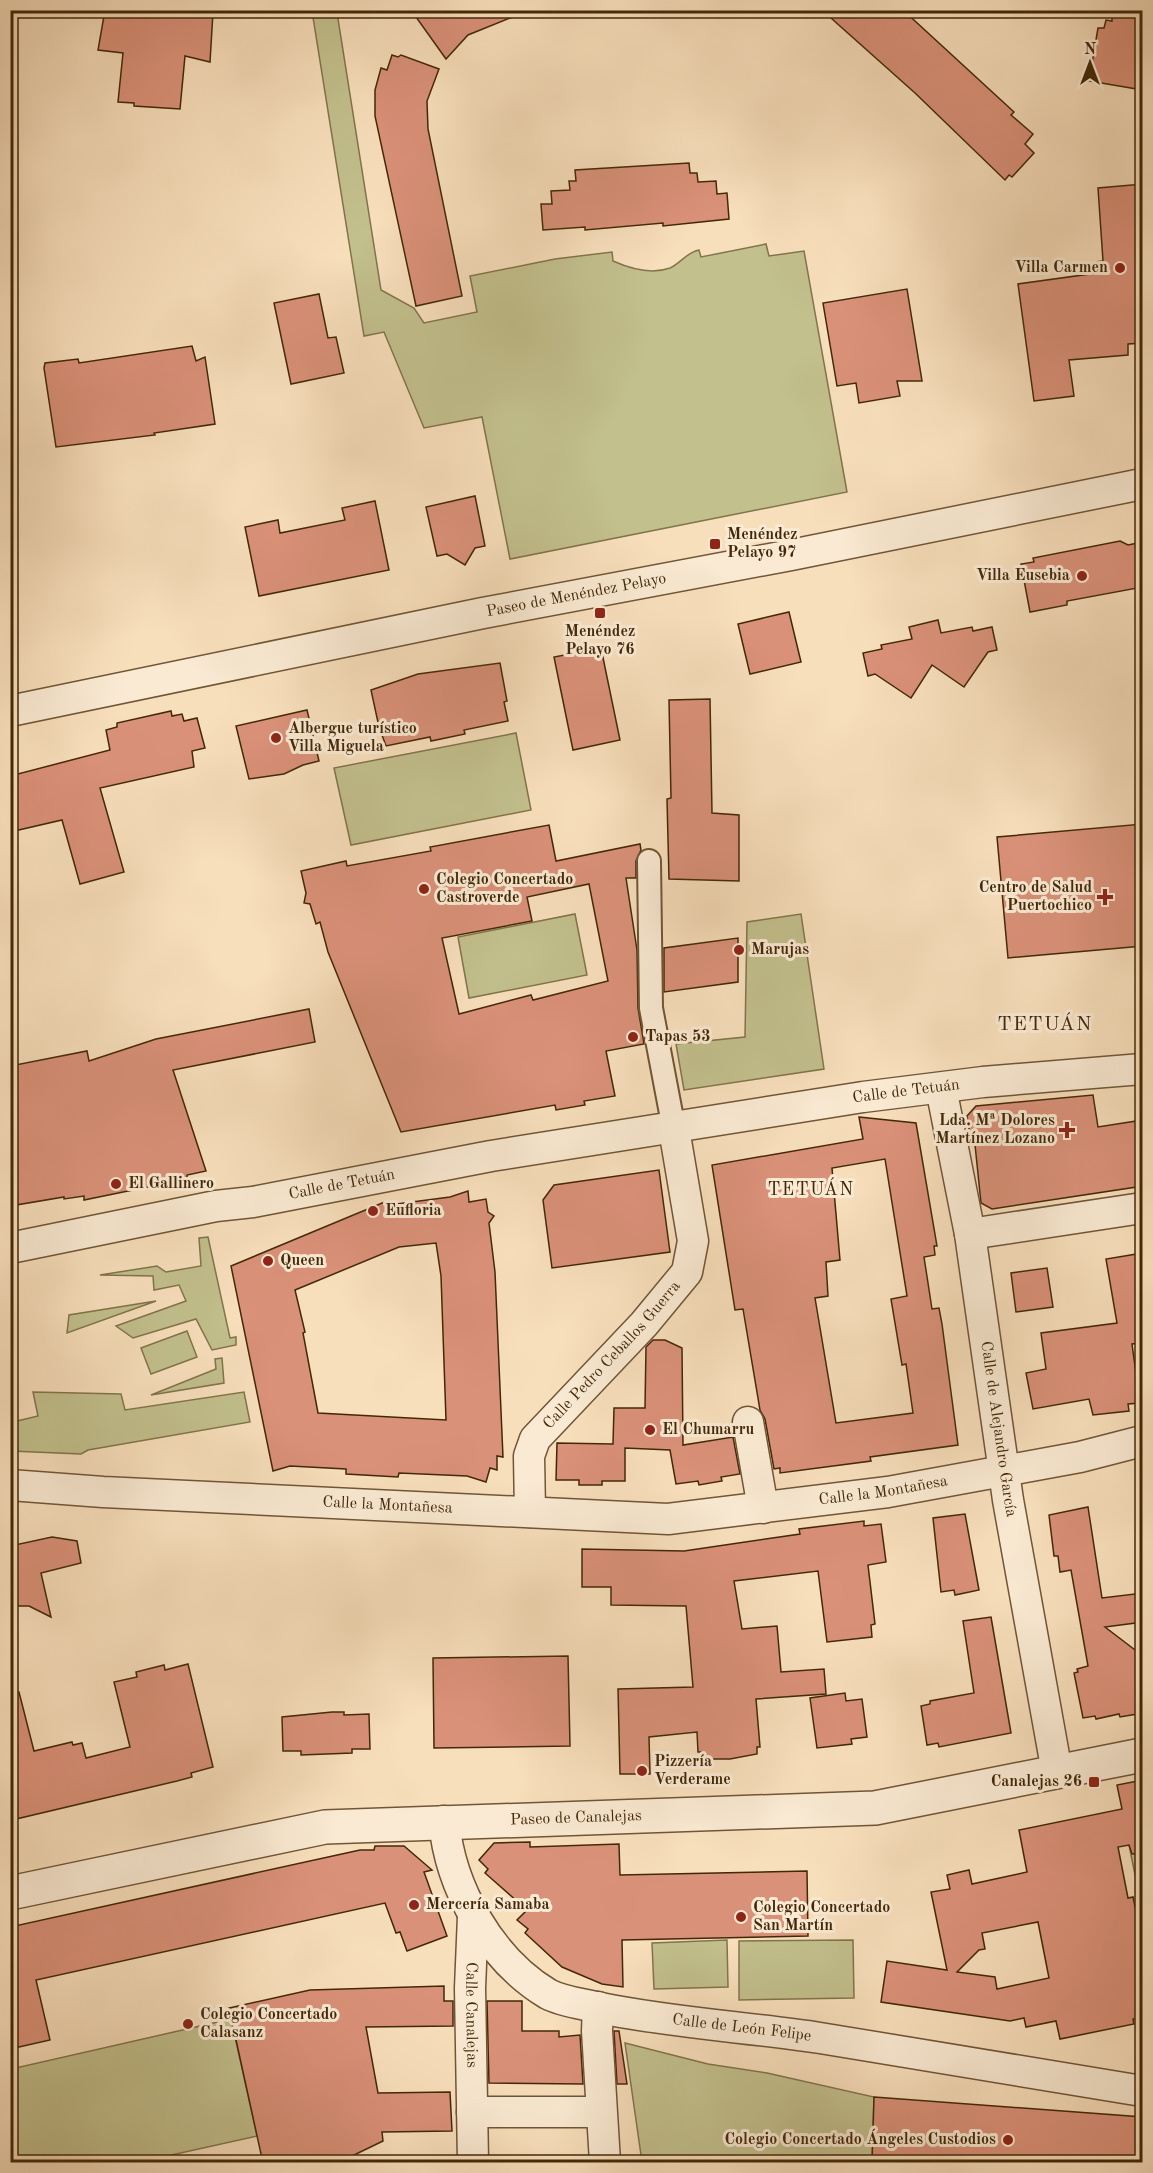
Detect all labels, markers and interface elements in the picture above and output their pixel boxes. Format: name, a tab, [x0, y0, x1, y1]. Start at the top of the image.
north arrow	[1060, 33, 1120, 93]
text: N	[1084, 42, 1097, 58]
place label: Villa Carmen	[1015, 260, 1108, 276]
marker: Villa Carmen	[1113, 261, 1127, 275]
place label: Menéndez Pelayo 97	[727, 527, 798, 561]
marker: Menéndez Pelayo 97	[708, 537, 722, 551]
place label: Villa Eusebia	[976, 568, 1070, 584]
marker: Villa Eusebia	[1075, 569, 1089, 583]
street label: Paseo de Menéndez Pelayo	[485, 571, 668, 620]
marker: Menéndez Pelayo 76	[593, 606, 607, 620]
place label: Menéndez Pelayo 76	[565, 624, 635, 658]
place label: Albergue turístico Villa Miguela	[288, 721, 417, 755]
marker: Albergue turístico Villa Miguela	[269, 731, 283, 745]
place label: Colegio Concertado Castroverde	[436, 872, 573, 906]
place label: Centro de Salud Puertochico	[979, 880, 1092, 914]
marker: Colegio Concertado Castroverde	[417, 882, 431, 896]
marker: Centro de Salud Puertochico	[1096, 888, 1114, 906]
place label: Marujas	[751, 942, 809, 958]
marker: Marujas	[732, 943, 746, 957]
district label: TETUÁN	[997, 1012, 1093, 1035]
place label: Tapas 53	[645, 1029, 711, 1045]
marker: Tapas 53	[626, 1030, 640, 1044]
street label: Calle de Tetuán	[851, 1077, 961, 1107]
place label: Lda. Mª Dolores Martínez Lozano	[936, 1113, 1055, 1147]
marker: Lda. Mª Dolores Martínez Lozano	[1060, 1123, 1074, 1137]
street label: Calle de Tetuán	[287, 1167, 397, 1203]
place label: El Gallinero	[128, 1176, 214, 1192]
marker: El Gallinero	[109, 1177, 123, 1191]
district label: TETUÁN	[767, 1177, 855, 1199]
place label: Eufloria	[385, 1203, 442, 1219]
marker: Eufloria	[366, 1204, 380, 1218]
place label: Queen	[280, 1253, 324, 1269]
marker: Queen	[261, 1254, 275, 1268]
street label: Calle Pedro Ceballos Guerra	[541, 1278, 684, 1432]
street label: Calle de Alejandro García	[977, 1340, 1019, 1518]
place label: El Chumarru	[662, 1422, 755, 1438]
marker: El Chumarru	[643, 1423, 657, 1437]
street label: Calle la Montañesa	[818, 1473, 949, 1508]
street label: Calle la Montañesa	[322, 1494, 453, 1517]
place label: Pizzería Verderame	[654, 1754, 731, 1788]
marker: Pizzería Verderame	[635, 1764, 649, 1778]
place label: Canalejas 26	[991, 1774, 1082, 1790]
marker: Canalejas 26	[1087, 1775, 1101, 1789]
street label: Paseo de Canalejas	[510, 1808, 642, 1829]
place label: Mercería Samaba	[426, 1897, 550, 1913]
marker: Mercería Samaba	[407, 1898, 421, 1912]
place label: Colegio Concertado San Martín	[753, 1900, 890, 1934]
marker: Colegio Concertado San Martín	[734, 1910, 748, 1924]
street label: Calle Canalejas	[462, 1962, 479, 2068]
place label: Colegio Concertado Calasanz	[200, 2007, 337, 2041]
street label: Calle de León Felipe	[671, 2012, 812, 2045]
marker: Colegio Concertado Calasanz	[181, 2017, 195, 2031]
place label: Colegio Concertado Ángeles Custodios	[725, 2128, 996, 2148]
marker: Colegio Concertado Ángeles Custodios	[1001, 2133, 1015, 2147]

